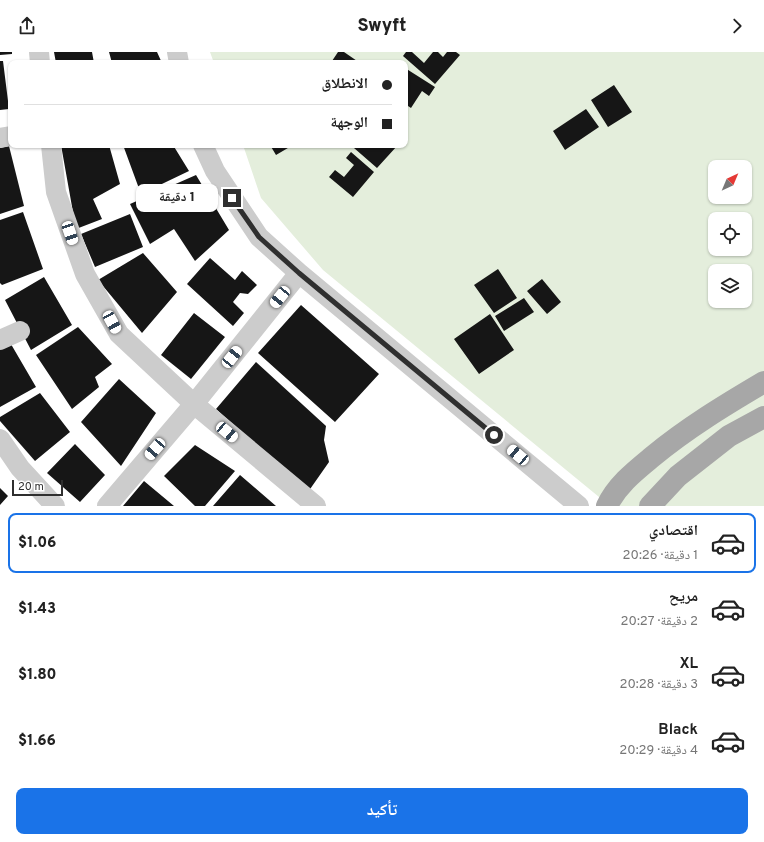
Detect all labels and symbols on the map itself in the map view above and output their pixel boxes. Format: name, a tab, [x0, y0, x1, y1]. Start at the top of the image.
north arrow	[708, 160, 752, 204]
callout: 1 دقيقة	[136, 184, 218, 212]
route end	[223, 189, 241, 207]
car	[60, 220, 80, 246]
car	[268, 284, 292, 310]
car	[101, 309, 123, 335]
car	[220, 344, 244, 370]
car	[214, 420, 240, 444]
route start	[485, 426, 503, 444]
car	[143, 436, 167, 462]
car	[505, 443, 531, 467]
scale bar	[12, 478, 63, 497]

